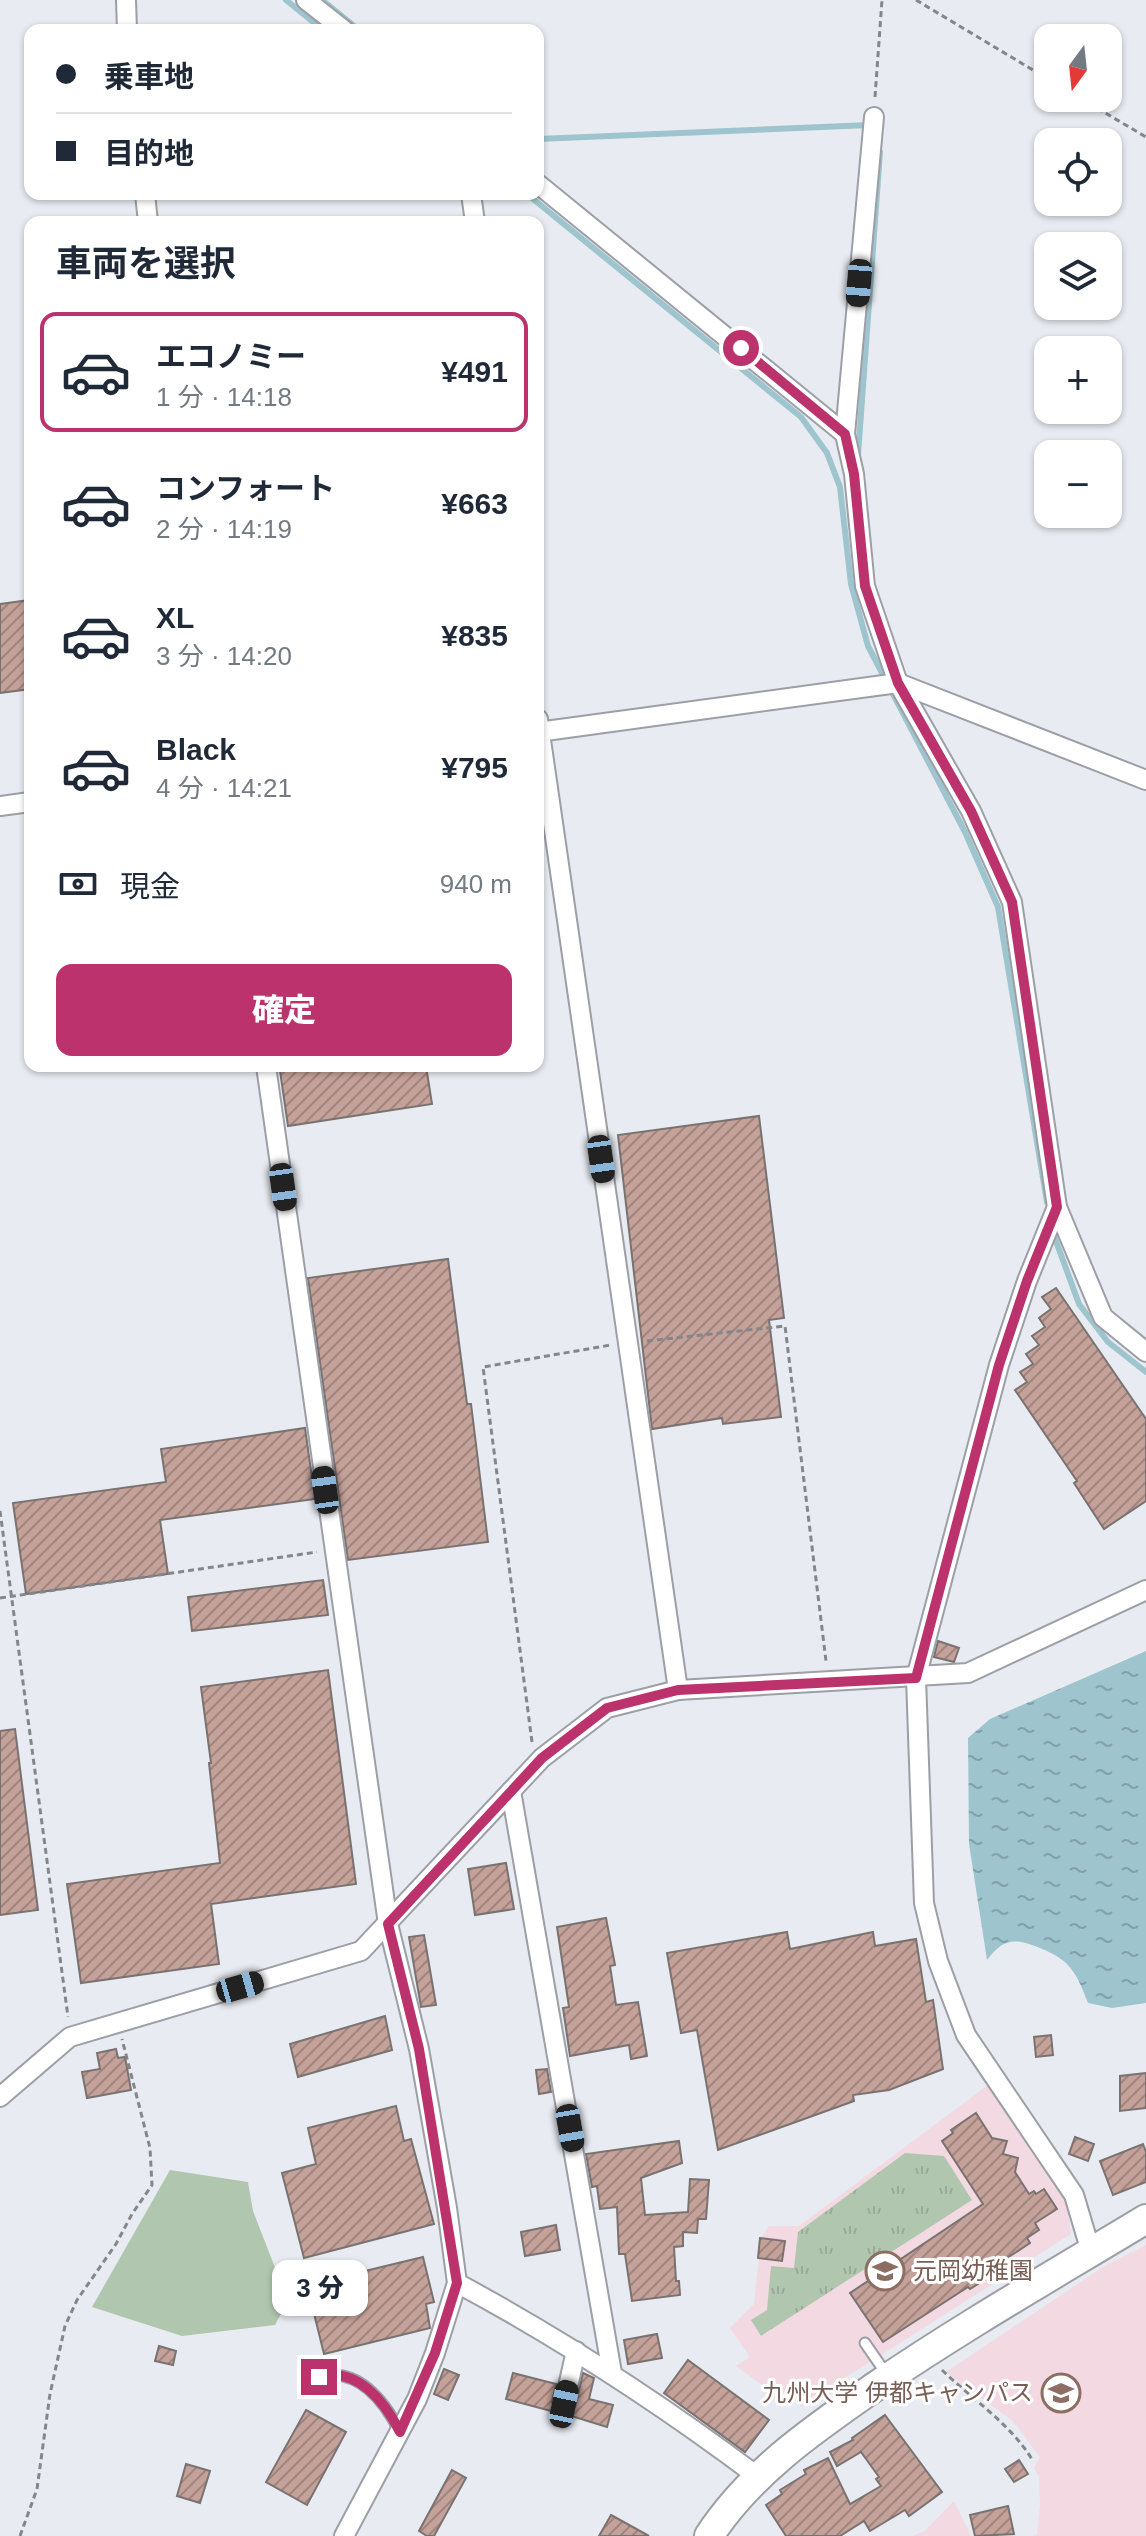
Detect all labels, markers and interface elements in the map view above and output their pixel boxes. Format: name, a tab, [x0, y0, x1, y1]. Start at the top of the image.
north arrow	[1034, 24, 1122, 112]
map controls	[1034, 24, 1122, 528]
text: 乗車地	[104, 60, 194, 93]
button: locate	[1034, 128, 1122, 216]
text: 目的地	[104, 137, 194, 170]
button: layers	[1034, 232, 1122, 320]
text: 車両を選択	[56, 243, 236, 284]
car	[845, 258, 873, 308]
route start	[723, 330, 759, 366]
icon: car	[60, 336, 132, 408]
button: +	[1034, 336, 1122, 424]
text: エコノミー	[156, 340, 306, 373]
text: ¥491	[441, 355, 508, 388]
text: 1 分 · 14:18	[156, 382, 292, 412]
button: −	[1034, 440, 1122, 528]
icon: car	[60, 468, 132, 540]
text: コンフォート	[156, 472, 335, 505]
text: ¥663	[441, 487, 508, 520]
text: 2 分 · 14:19	[156, 514, 292, 544]
icon: car	[60, 600, 132, 672]
text: XL	[156, 601, 194, 634]
text: ¥835	[441, 619, 508, 652]
text: 3 分 · 14:20	[156, 641, 292, 671]
icon: car	[60, 732, 132, 804]
text: Black	[156, 733, 236, 766]
text: ¥795	[441, 751, 508, 784]
text: 4 分 · 14:21	[156, 773, 292, 803]
icon: cash	[56, 862, 100, 906]
text: 940 m	[440, 869, 512, 899]
text: 現金	[120, 870, 180, 903]
button: 確定	[56, 964, 512, 1056]
car	[586, 1134, 616, 1184]
car	[268, 1162, 298, 1212]
car	[310, 1465, 340, 1515]
car	[214, 1969, 266, 2005]
car	[554, 2102, 586, 2154]
school or university icon: 元岡幼稚園	[864, 2250, 906, 2292]
place label: 元岡幼稚園	[913, 2257, 1033, 2284]
callout: 3 分	[271, 2261, 367, 2317]
text: 3 分	[296, 2273, 344, 2303]
route end	[301, 2359, 337, 2395]
school or university icon: 九州大学 伊都キャンパス	[1040, 2372, 1082, 2414]
car	[547, 2378, 581, 2430]
place label: 九州大学 伊都キャンパス	[762, 2379, 1033, 2406]

